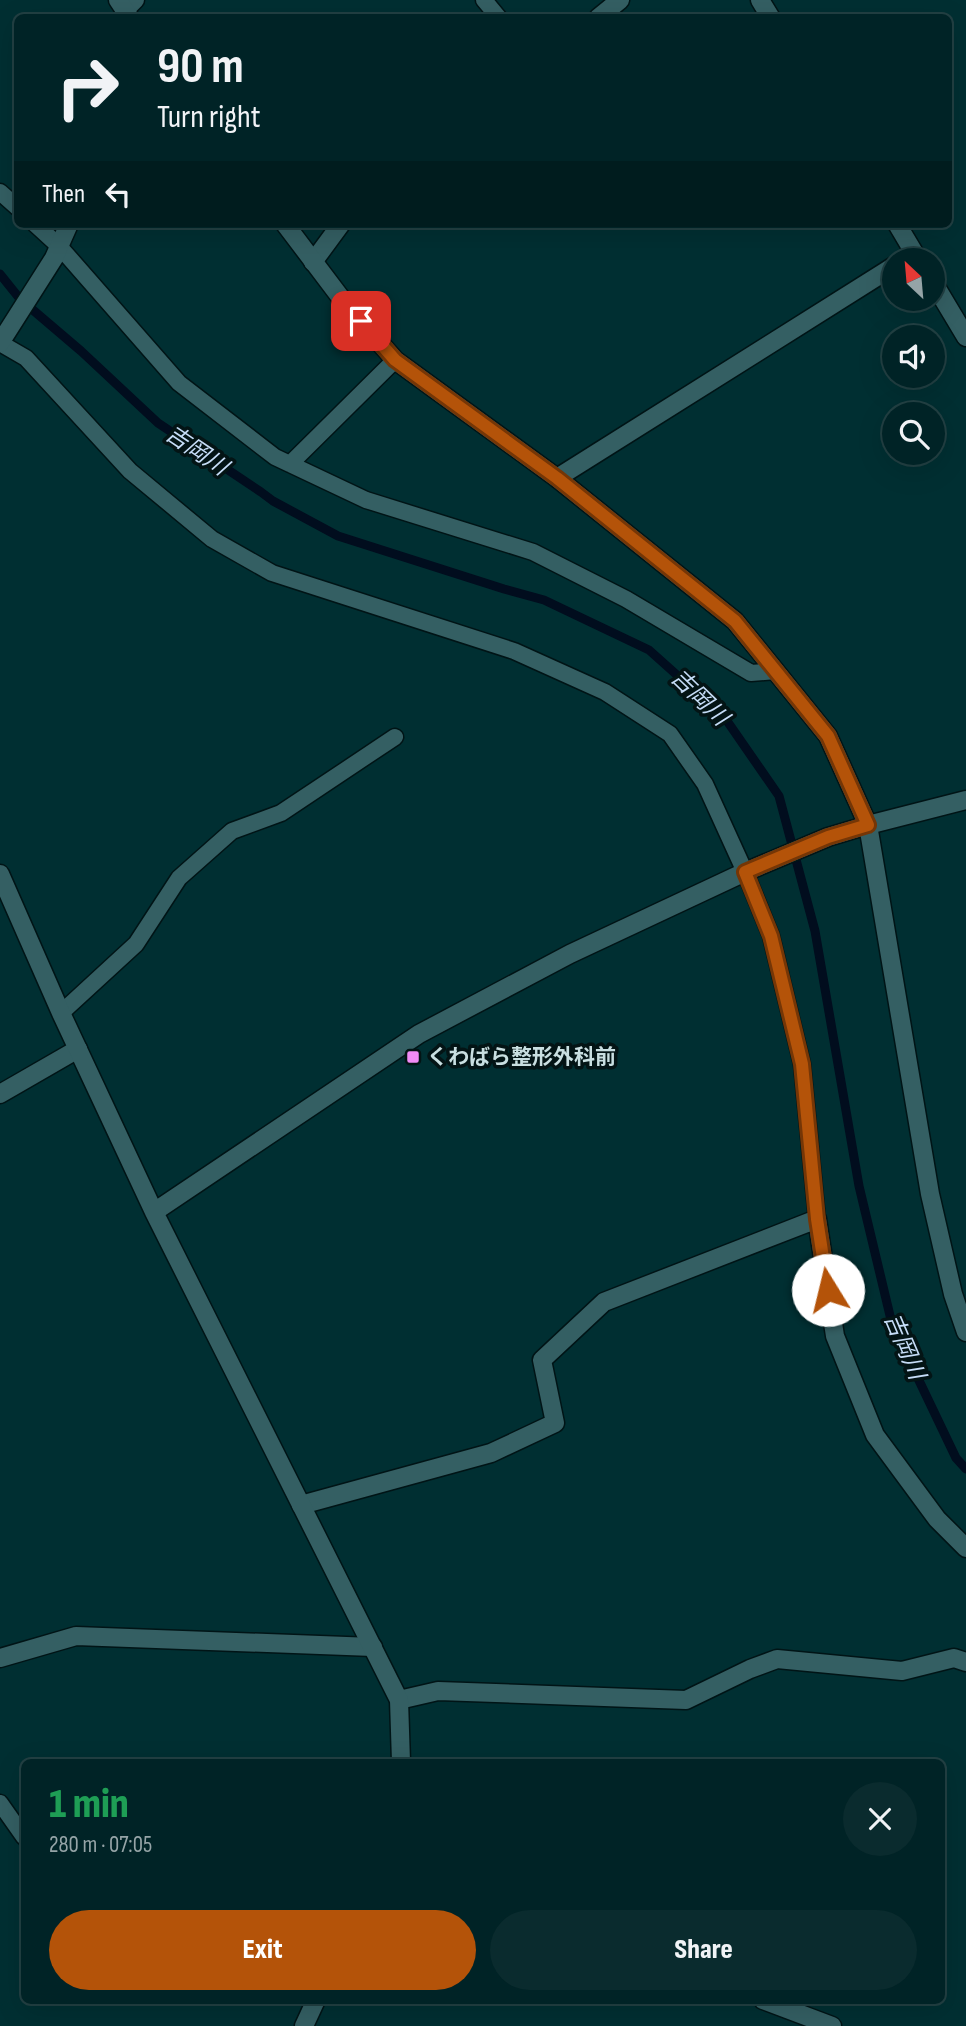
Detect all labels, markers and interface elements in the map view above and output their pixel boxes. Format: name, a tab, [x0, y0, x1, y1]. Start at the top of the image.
text: 90 m	[157, 38, 244, 97]
icon: right	[42, 42, 133, 133]
text: Turn right	[157, 98, 261, 137]
icon: left	[99, 175, 137, 213]
text: Then	[42, 179, 85, 210]
north arrow	[882, 248, 945, 312]
map controls	[882, 248, 945, 465]
pin	[331, 291, 391, 351]
icon: arrive	[342, 302, 380, 340]
button: sound	[882, 325, 945, 388]
button: search	[882, 402, 945, 465]
water label: 吉岡川	[160, 420, 235, 483]
water label: 吉岡川	[665, 664, 736, 734]
place label: くわばら整形外科前	[427, 1045, 616, 1070]
marker: くわばら整形外科前	[405, 1049, 421, 1065]
position arrow	[791, 1253, 865, 1327]
water label: 吉岡川	[878, 1309, 932, 1386]
text: 1 min	[49, 1779, 129, 1830]
button: close	[843, 1782, 917, 1856]
text: 280 m · 07:05	[49, 1831, 152, 1859]
button: Exit	[49, 1910, 476, 1990]
button: Share	[490, 1910, 917, 1990]

